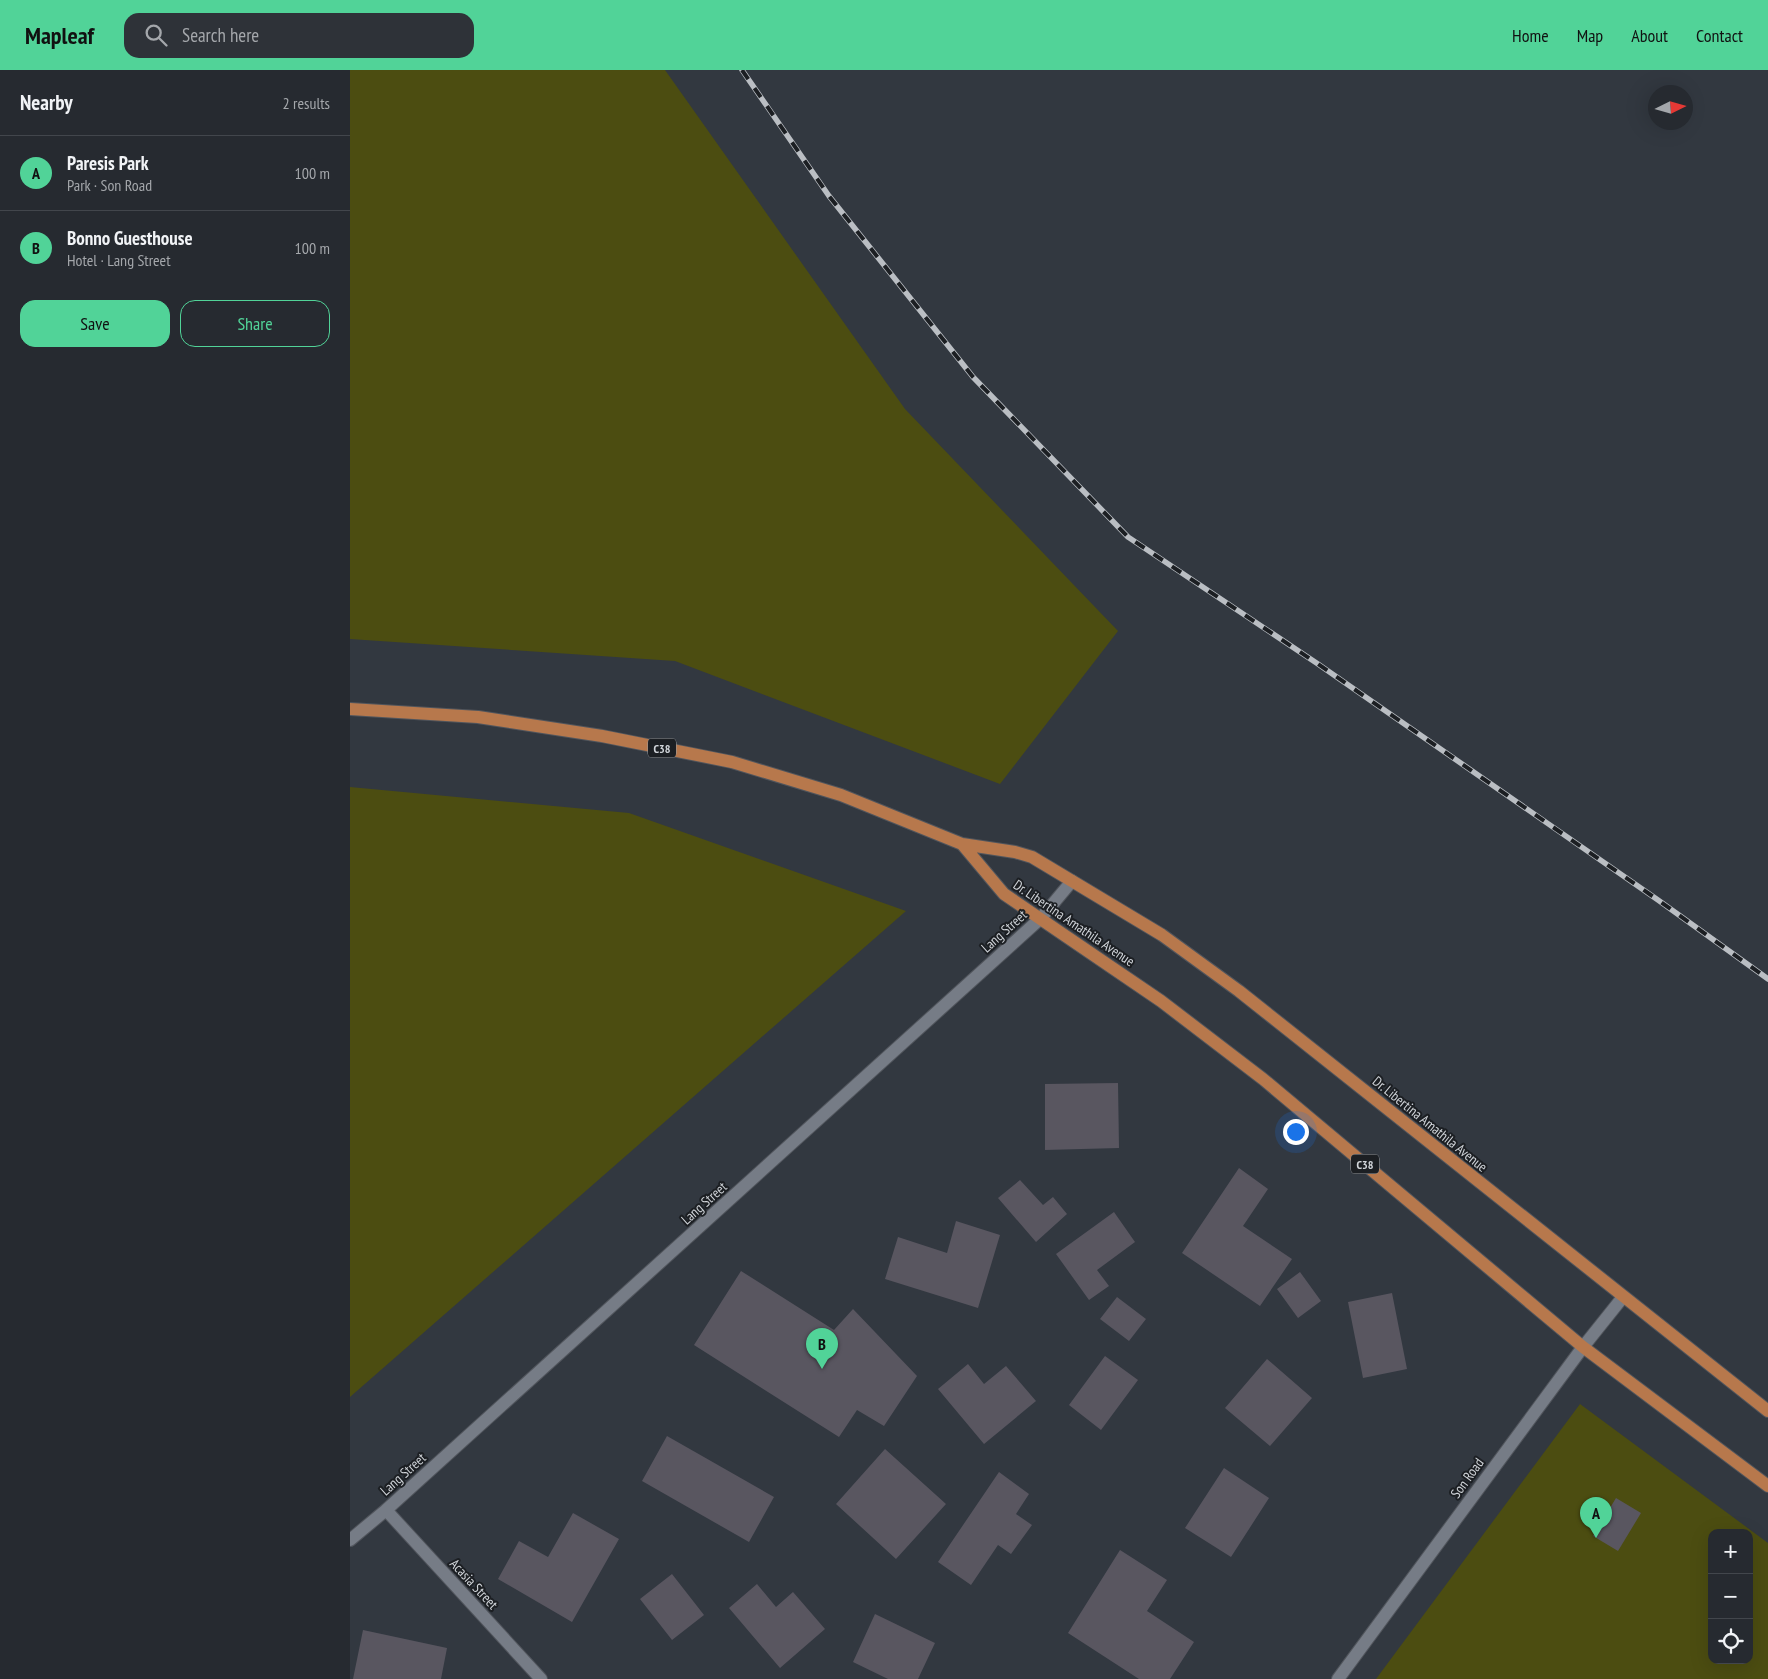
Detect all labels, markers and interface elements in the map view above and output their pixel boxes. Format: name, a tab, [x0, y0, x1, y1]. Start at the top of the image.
search box	[124, 13, 474, 58]
text: Mapleaf	[25, 20, 94, 51]
icon: search	[142, 21, 170, 49]
text: Search here	[182, 23, 259, 47]
text: Home	[1512, 24, 1549, 47]
text: Map	[1577, 24, 1603, 47]
text: About	[1631, 24, 1668, 47]
text: Contact	[1696, 24, 1743, 47]
north arrow	[1648, 85, 1693, 130]
text: Nearby	[20, 89, 73, 116]
text: 2 results	[283, 93, 330, 113]
text: Paresis Park	[67, 151, 149, 175]
text: A	[32, 163, 40, 183]
text: 100 m	[295, 163, 330, 183]
text: Park · Son Road	[67, 175, 152, 195]
text: Bonno Guesthouse	[67, 226, 193, 250]
text: B	[32, 238, 40, 258]
text: 100 m	[295, 238, 330, 258]
text: Hotel · Lang Street	[67, 250, 171, 270]
button: Save	[20, 300, 170, 347]
button: Share	[180, 300, 330, 347]
road number: C38	[648, 738, 676, 758]
street label: Dr. Libertina Amathila Avenue	[1010, 876, 1138, 970]
street label: Lang Street	[977, 906, 1031, 956]
street label: Dr. Libertina Amathila Avenue	[1369, 1072, 1491, 1176]
your location	[1283, 1119, 1309, 1145]
road number: C38	[1351, 1154, 1379, 1174]
street label: Lang Street	[677, 1178, 731, 1228]
pin: B	[806, 1328, 838, 1369]
street label: Lang Street	[376, 1449, 430, 1499]
street label: Son Road	[1446, 1454, 1488, 1502]
pin: A	[1580, 1497, 1612, 1538]
map controls	[1708, 1529, 1753, 1664]
button: +	[1708, 1529, 1753, 1574]
street label: Acasia Street	[446, 1555, 502, 1613]
button: −	[1708, 1574, 1753, 1619]
button: locate	[1708, 1619, 1753, 1664]

